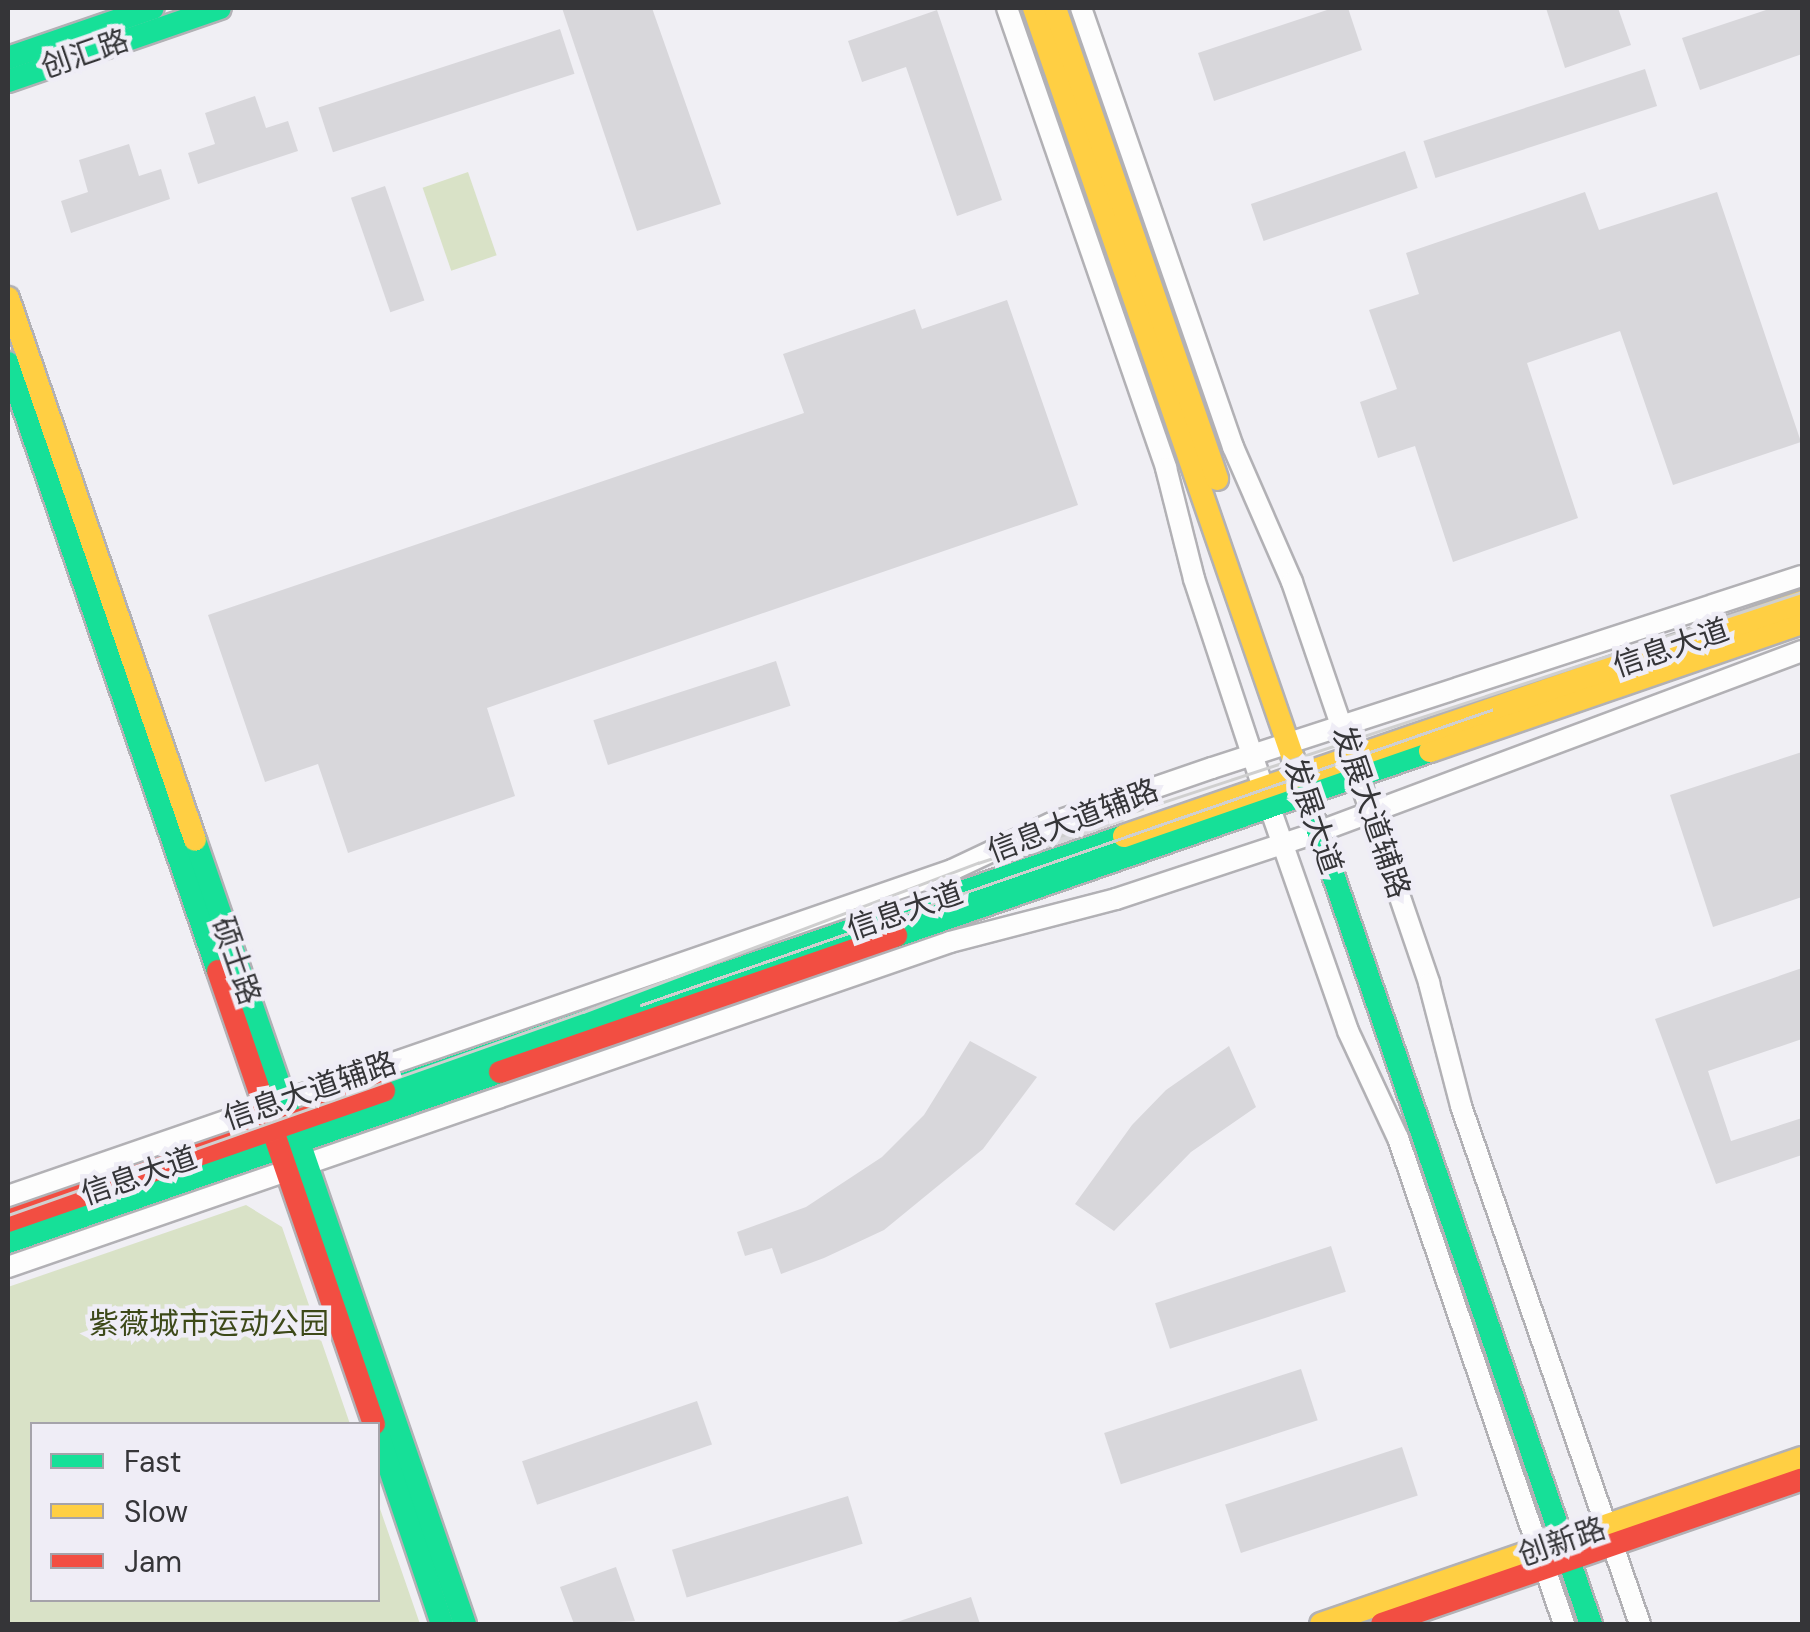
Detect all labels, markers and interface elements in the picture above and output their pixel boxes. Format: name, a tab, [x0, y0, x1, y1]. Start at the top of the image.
street label: 创汇路	[37, 22, 133, 86]
street label: 信息大道	[1608, 611, 1734, 685]
street label: 发展大道辅路	[1325, 721, 1417, 903]
street label: 发展大道	[1276, 753, 1350, 879]
street label: 信息大道辅路	[983, 772, 1163, 870]
street label: 信息大道	[842, 874, 968, 948]
street label: 硕士路	[204, 913, 268, 1009]
street label: 信息大道辅路	[219, 1045, 401, 1137]
street label: 信息大道	[76, 1139, 202, 1213]
park label: 紫薇城市运动公园	[89, 1306, 329, 1342]
legend	[30, 1422, 380, 1602]
text: Fast	[124, 1442, 182, 1481]
text: Slow	[124, 1492, 188, 1531]
street label: 创新路	[1514, 1510, 1610, 1574]
text: Jam	[124, 1542, 182, 1581]

